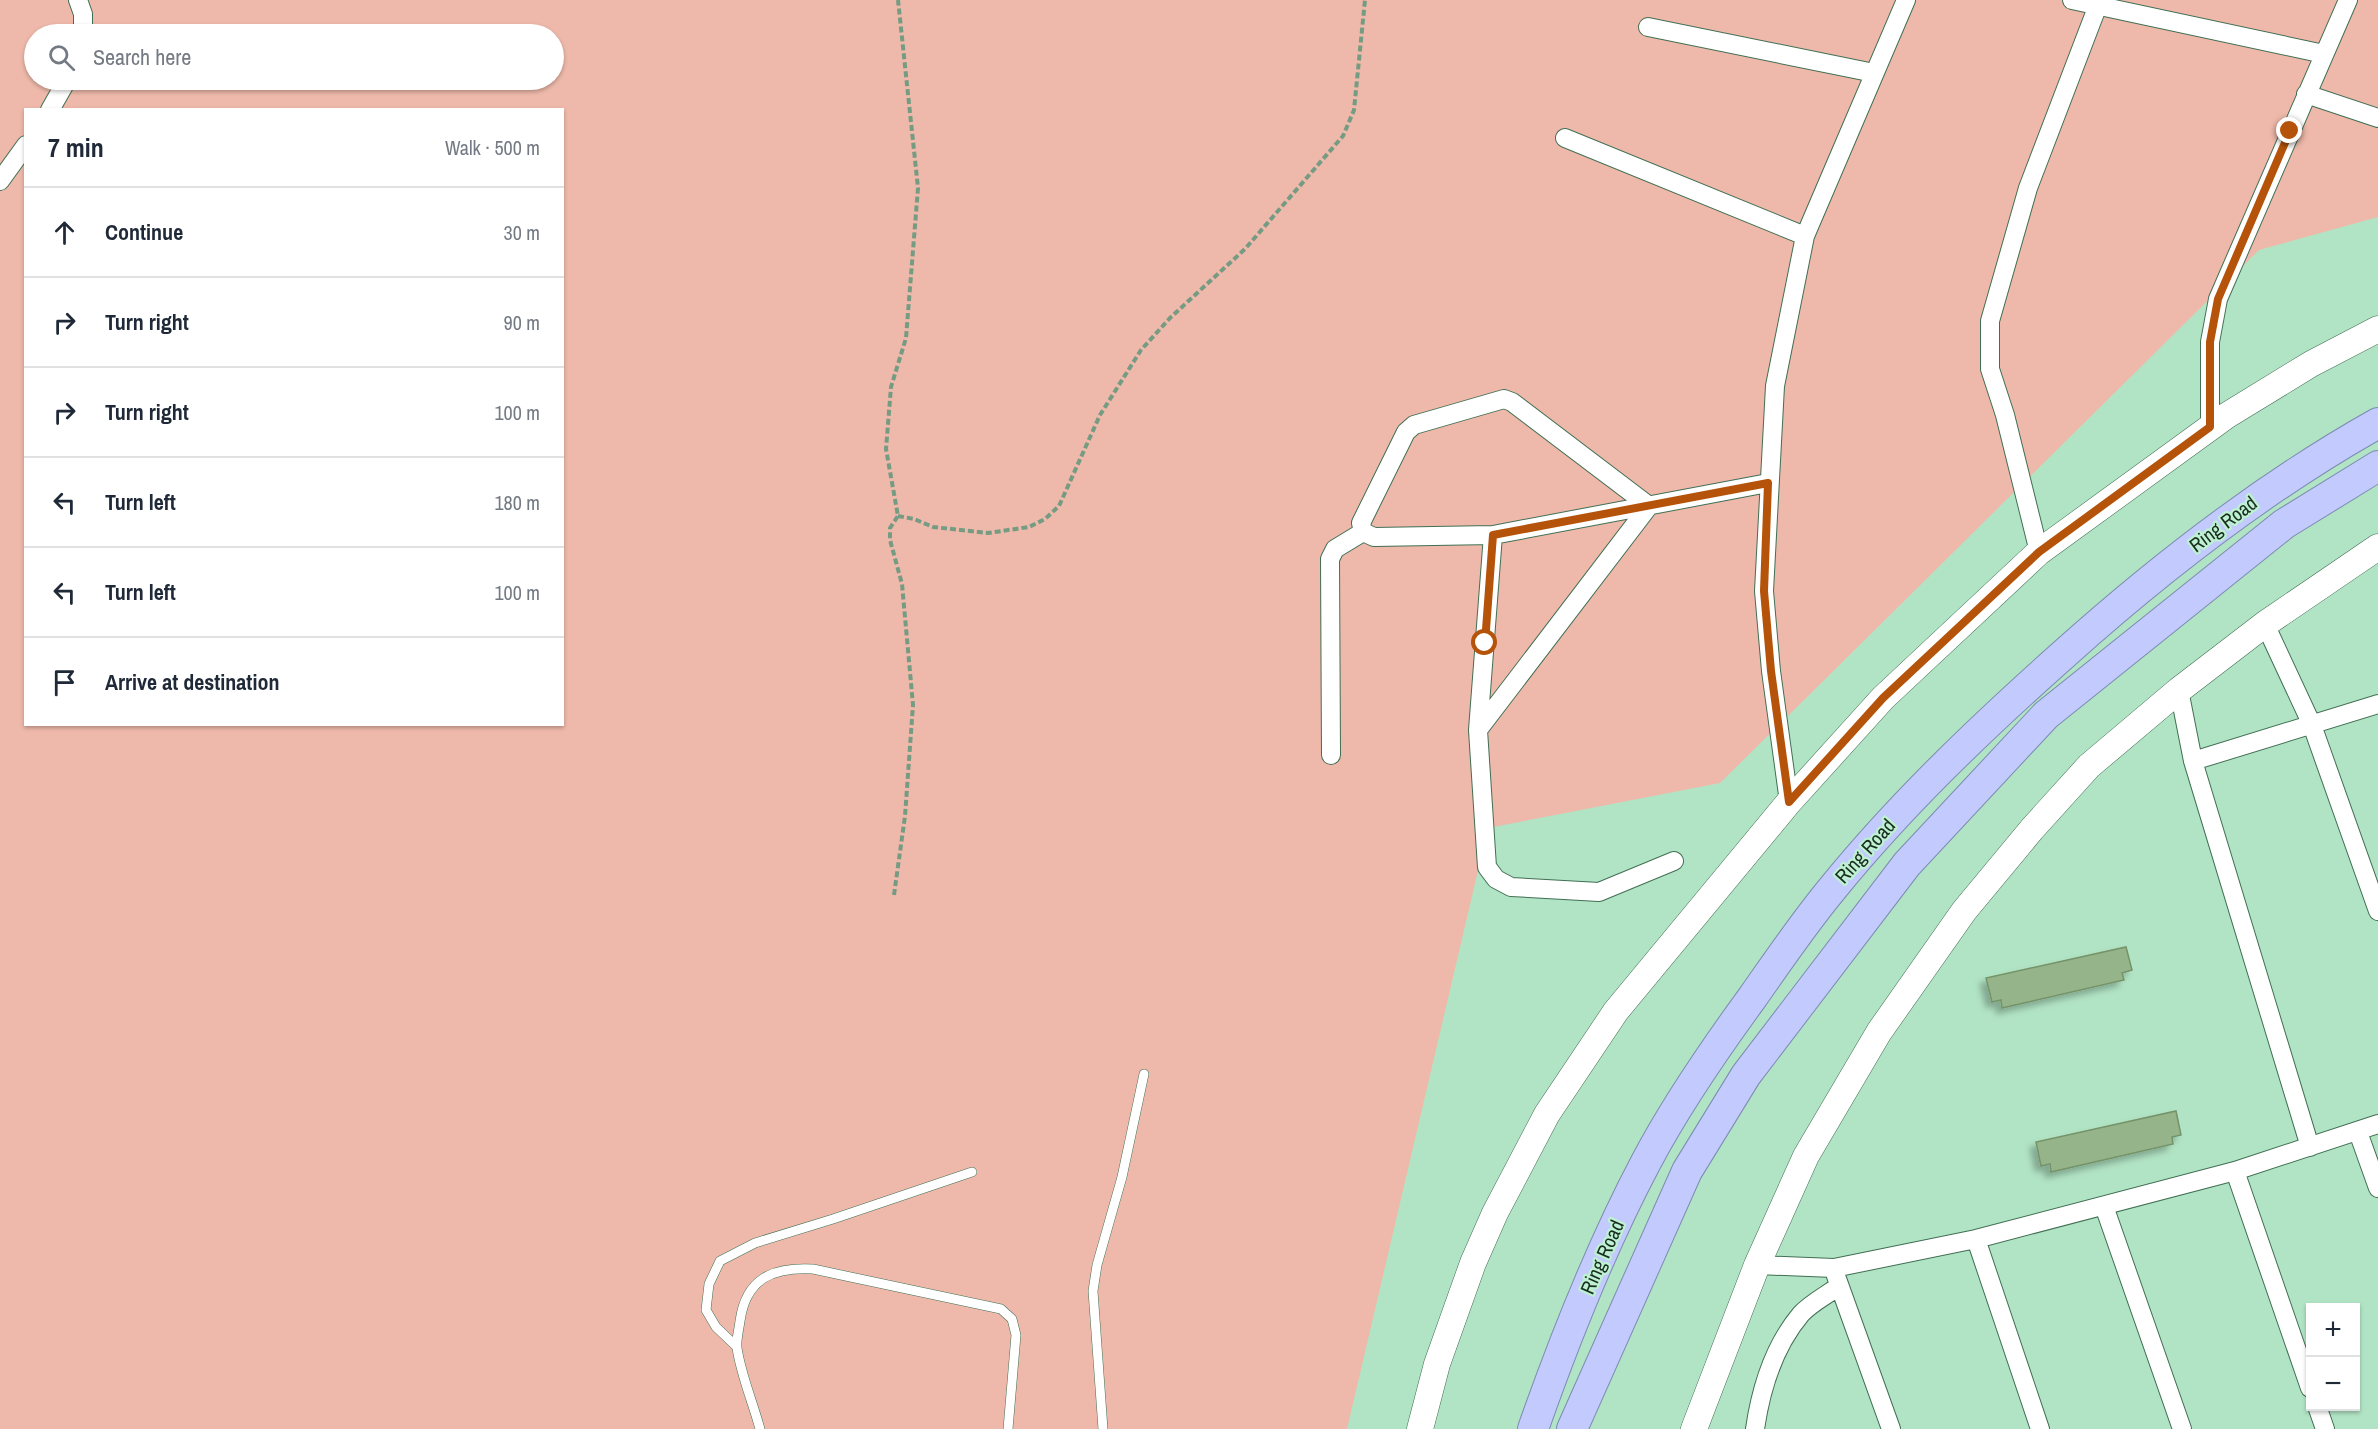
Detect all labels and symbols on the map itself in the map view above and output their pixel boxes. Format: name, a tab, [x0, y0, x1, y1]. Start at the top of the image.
route end	[2276, 117, 2302, 143]
street label: Ring Road	[2183, 489, 2262, 558]
route start	[1471, 629, 1497, 655]
street label: Ring Road	[1828, 812, 1901, 889]
street label: Ring Road	[1573, 1215, 1630, 1298]

